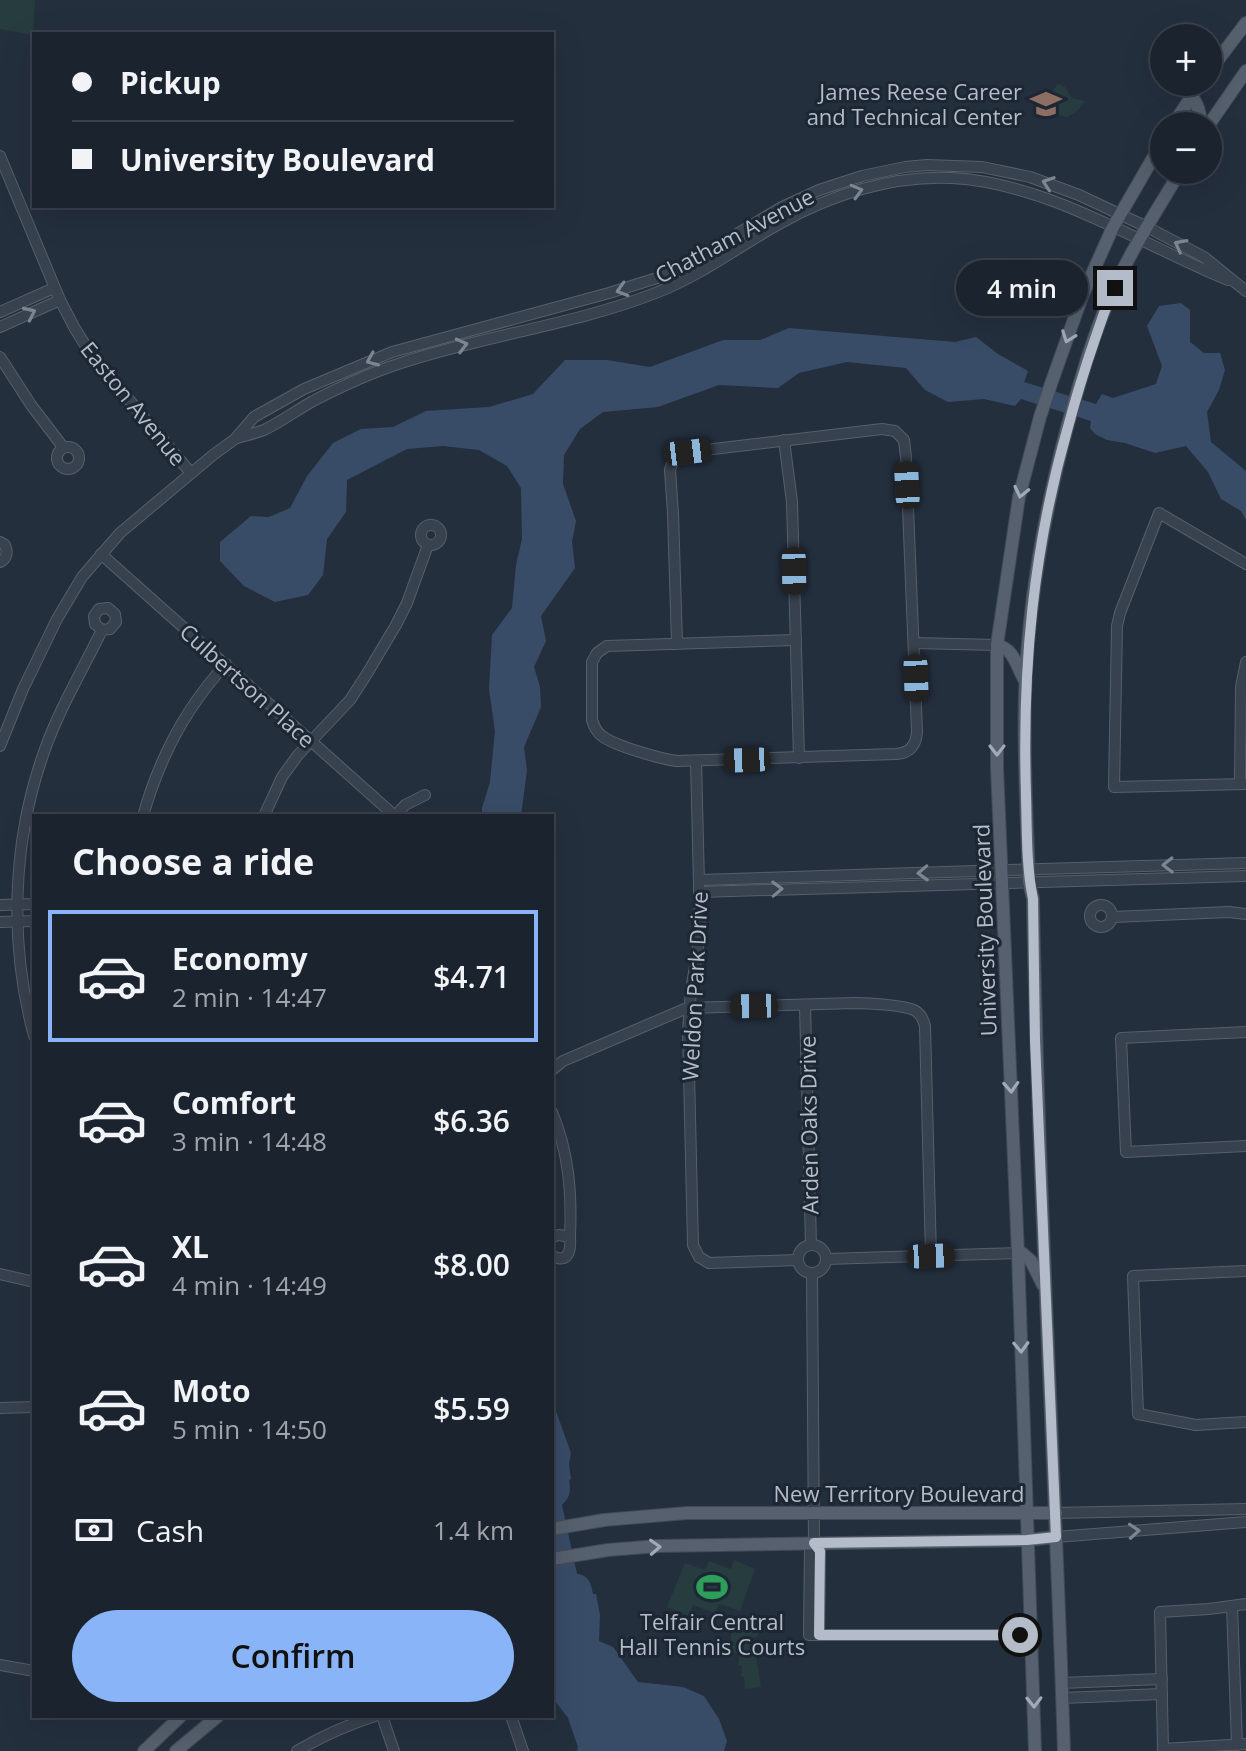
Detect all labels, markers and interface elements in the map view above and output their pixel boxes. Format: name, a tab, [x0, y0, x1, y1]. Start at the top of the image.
map controls	[1150, 24, 1222, 184]
button: +	[1150, 24, 1222, 96]
text: Pickup	[120, 62, 221, 103]
place label: James Reese Career and Technical Center	[807, 76, 1022, 131]
school or university icon: James Reese Career and Technical Center	[1029, 87, 1063, 121]
button: −	[1150, 112, 1222, 184]
text: University Boulevard	[120, 139, 435, 180]
one-way arrow	[1042, 176, 1056, 192]
street label: Chatham Avenue	[649, 180, 819, 290]
one-way arrow	[850, 184, 864, 200]
one-way arrow	[1174, 239, 1189, 254]
callout: 4 min	[955, 260, 1087, 316]
text: 4 min	[987, 270, 1057, 306]
route end	[1097, 270, 1133, 306]
one-way arrow	[616, 280, 630, 296]
one-way arrow	[22, 307, 36, 323]
one-way arrow	[1061, 329, 1077, 343]
street label: Easton Avenue	[75, 335, 193, 471]
one-way arrow	[454, 338, 468, 355]
one-way arrow	[366, 350, 380, 366]
car	[663, 437, 713, 467]
car	[894, 460, 920, 510]
one-way arrow	[1013, 485, 1030, 499]
car	[782, 547, 806, 595]
street label: Culbertson Place	[174, 616, 322, 754]
car	[903, 654, 929, 702]
one-way arrow	[988, 744, 1006, 757]
car	[723, 747, 771, 773]
street label: University Boulevard	[965, 823, 1003, 1037]
text: Choose a ride	[72, 837, 314, 886]
one-way arrow	[1161, 856, 1174, 874]
one-way arrow	[916, 864, 929, 882]
one-way arrow	[771, 881, 784, 898]
street label: Weldon Park Drive	[674, 890, 714, 1082]
text: Economy	[172, 938, 308, 979]
icon: car	[76, 940, 148, 1012]
text: $4.71	[433, 956, 510, 997]
text: 2 min · 14:47	[172, 979, 327, 1015]
car	[730, 994, 778, 1018]
street label: Arden Oaks Drive	[791, 1035, 825, 1215]
one-way arrow	[1002, 1081, 1019, 1094]
text: Comfort	[172, 1082, 296, 1123]
icon: car	[76, 1084, 148, 1156]
text: $6.36	[433, 1100, 510, 1141]
text: 3 min · 14:48	[172, 1123, 327, 1159]
text: XL	[172, 1226, 209, 1267]
icon: car	[76, 1228, 148, 1300]
car	[907, 1243, 955, 1269]
text: $8.00	[433, 1244, 510, 1285]
text: 4 min · 14:49	[172, 1267, 327, 1303]
one-way arrow	[1013, 1341, 1030, 1354]
text: Moto	[172, 1370, 250, 1411]
icon: car	[76, 1372, 148, 1444]
text: $5.59	[433, 1388, 510, 1429]
text: 5 min · 14:50	[172, 1411, 327, 1447]
street label: New Territory Boulevard	[773, 1478, 1025, 1508]
icon: cash	[72, 1508, 116, 1552]
text: Cash	[136, 1510, 204, 1551]
text: 1.4 km	[433, 1512, 514, 1548]
one-way arrow	[1128, 1523, 1141, 1540]
one-way arrow	[649, 1538, 662, 1555]
sports icon: Telfair Central Hall Tennis Courts	[695, 1570, 729, 1604]
place label: Telfair Central Hall Tennis Courts	[619, 1606, 805, 1661]
button: Confirm	[72, 1610, 514, 1702]
route start	[1002, 1617, 1038, 1653]
one-way arrow	[1025, 1696, 1042, 1709]

